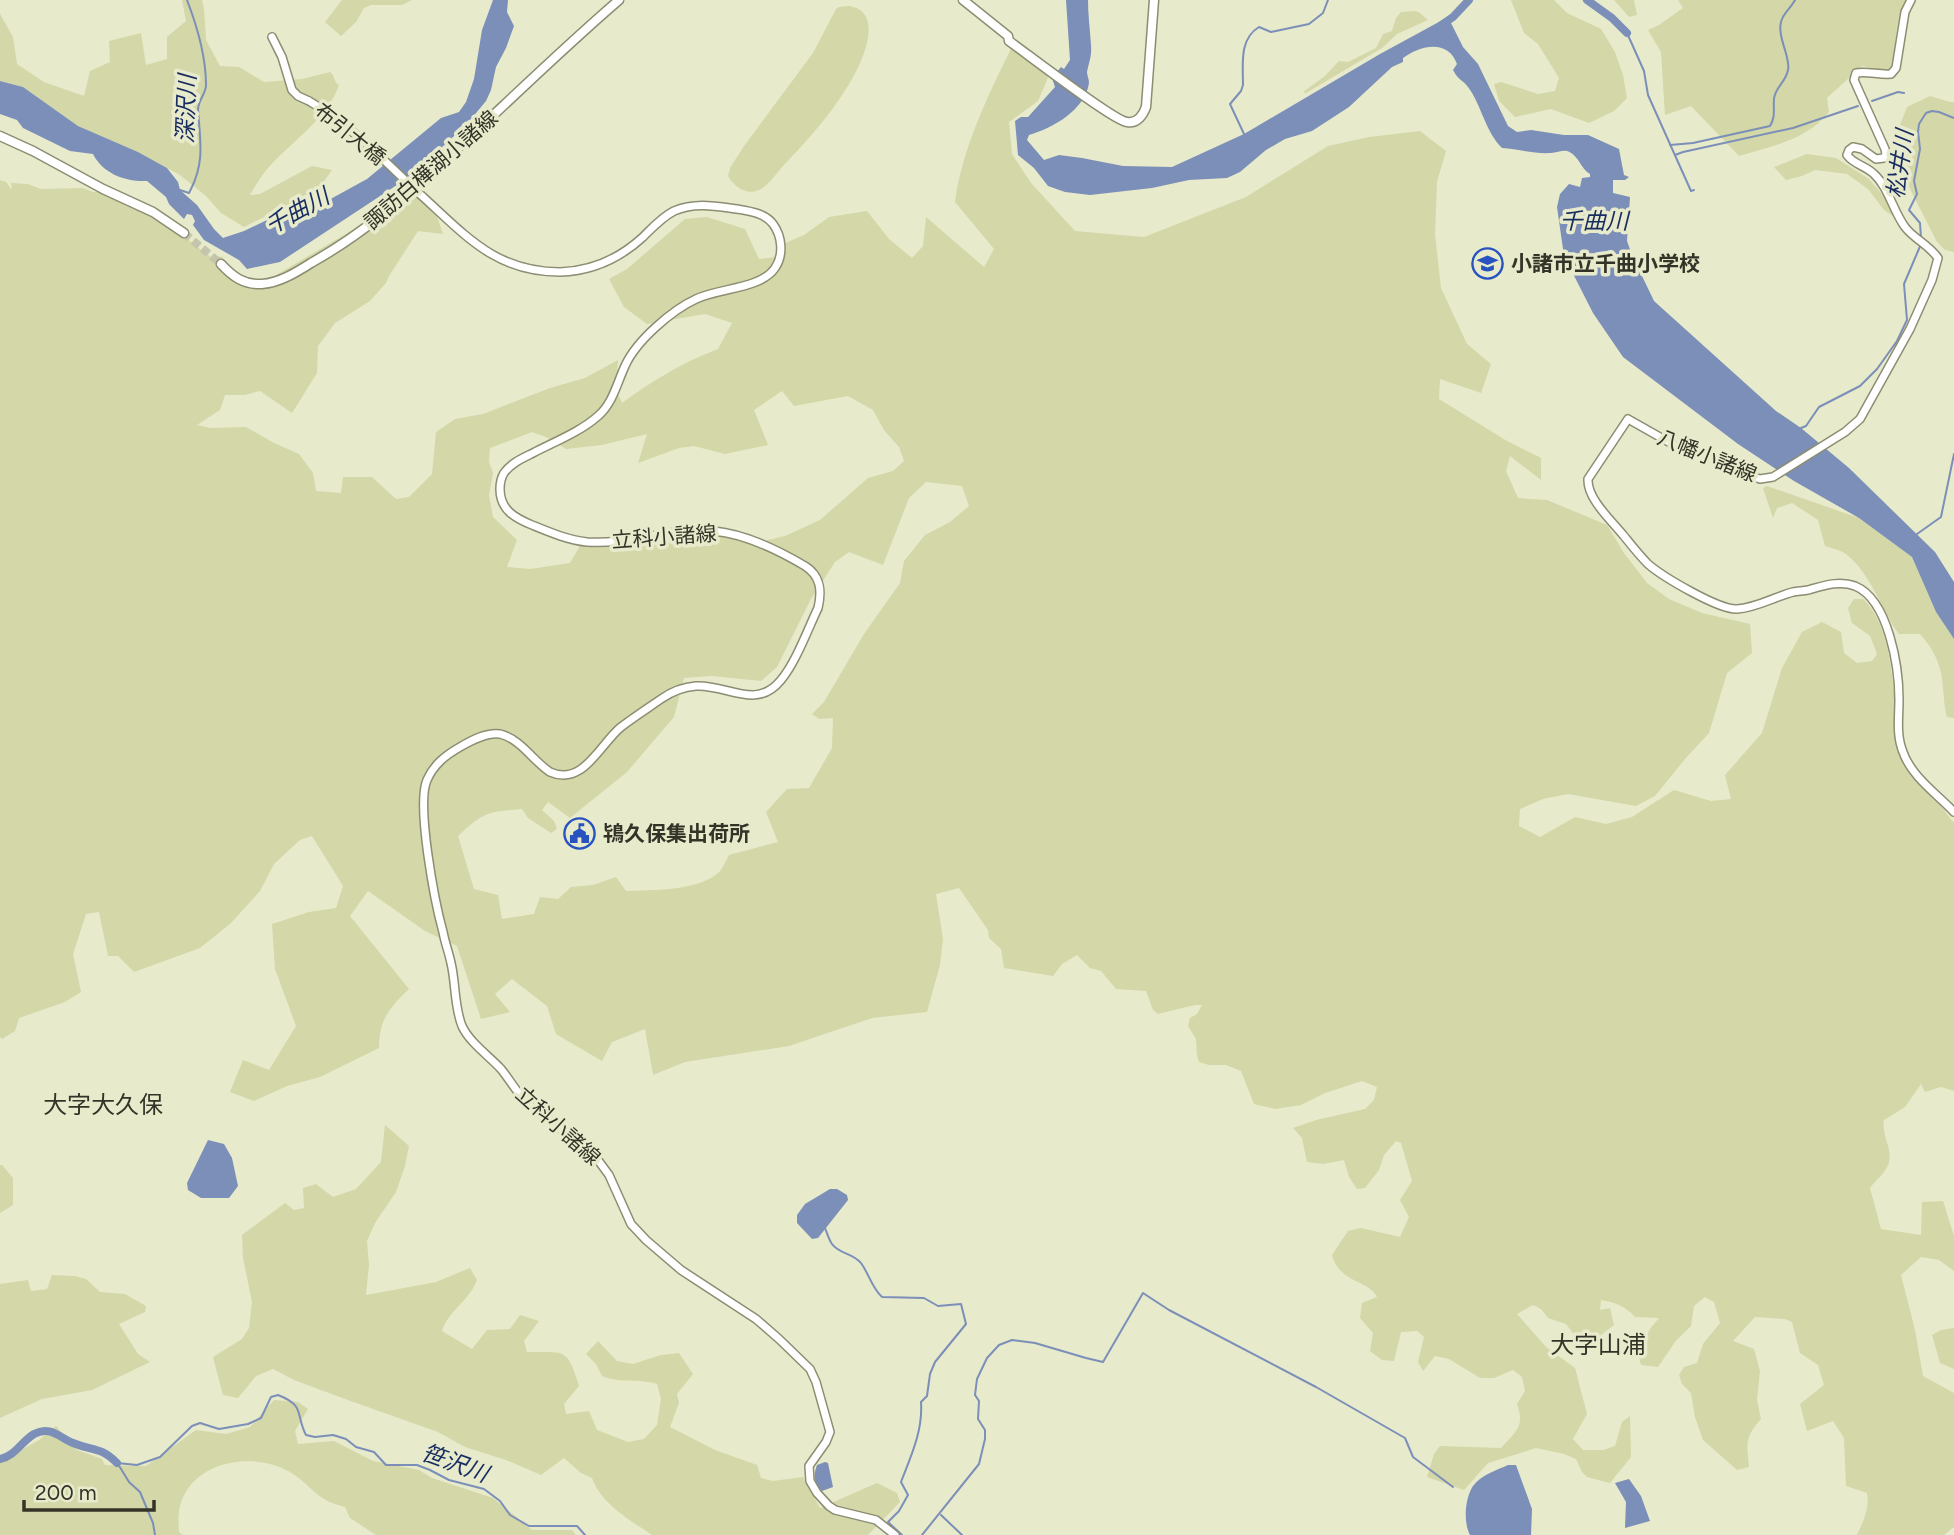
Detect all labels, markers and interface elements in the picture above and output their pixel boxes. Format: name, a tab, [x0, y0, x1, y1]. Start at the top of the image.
water label: 深沢川	[171, 71, 201, 144]
street label: 布引大橋	[310, 97, 391, 170]
street label: 諏訪白樺湖小諸線	[359, 105, 502, 234]
water label: 松井川	[1881, 125, 1919, 200]
water label: 千曲川	[260, 181, 337, 240]
water label: 千曲川	[1560, 207, 1632, 235]
school or university icon: 小諸市立千曲小学校	[1471, 247, 1505, 281]
place label: 小諸市立千曲小学校	[1511, 251, 1700, 276]
street label: 八幡小諸線	[1654, 424, 1761, 487]
street label: 立科小諸線	[611, 520, 717, 553]
public building icon: 鴇久保集出荷所	[563, 817, 597, 851]
place label: 鴇久保集出荷所	[603, 821, 750, 846]
street label: 立科小諸線	[511, 1081, 606, 1170]
district label: 大字大久保	[43, 1090, 163, 1119]
district label: 大字山浦	[1550, 1330, 1646, 1359]
water label: 笹沢川	[418, 1438, 495, 1489]
scale bar	[24, 1468, 154, 1512]
text: 200 m	[35, 1480, 97, 1505]

